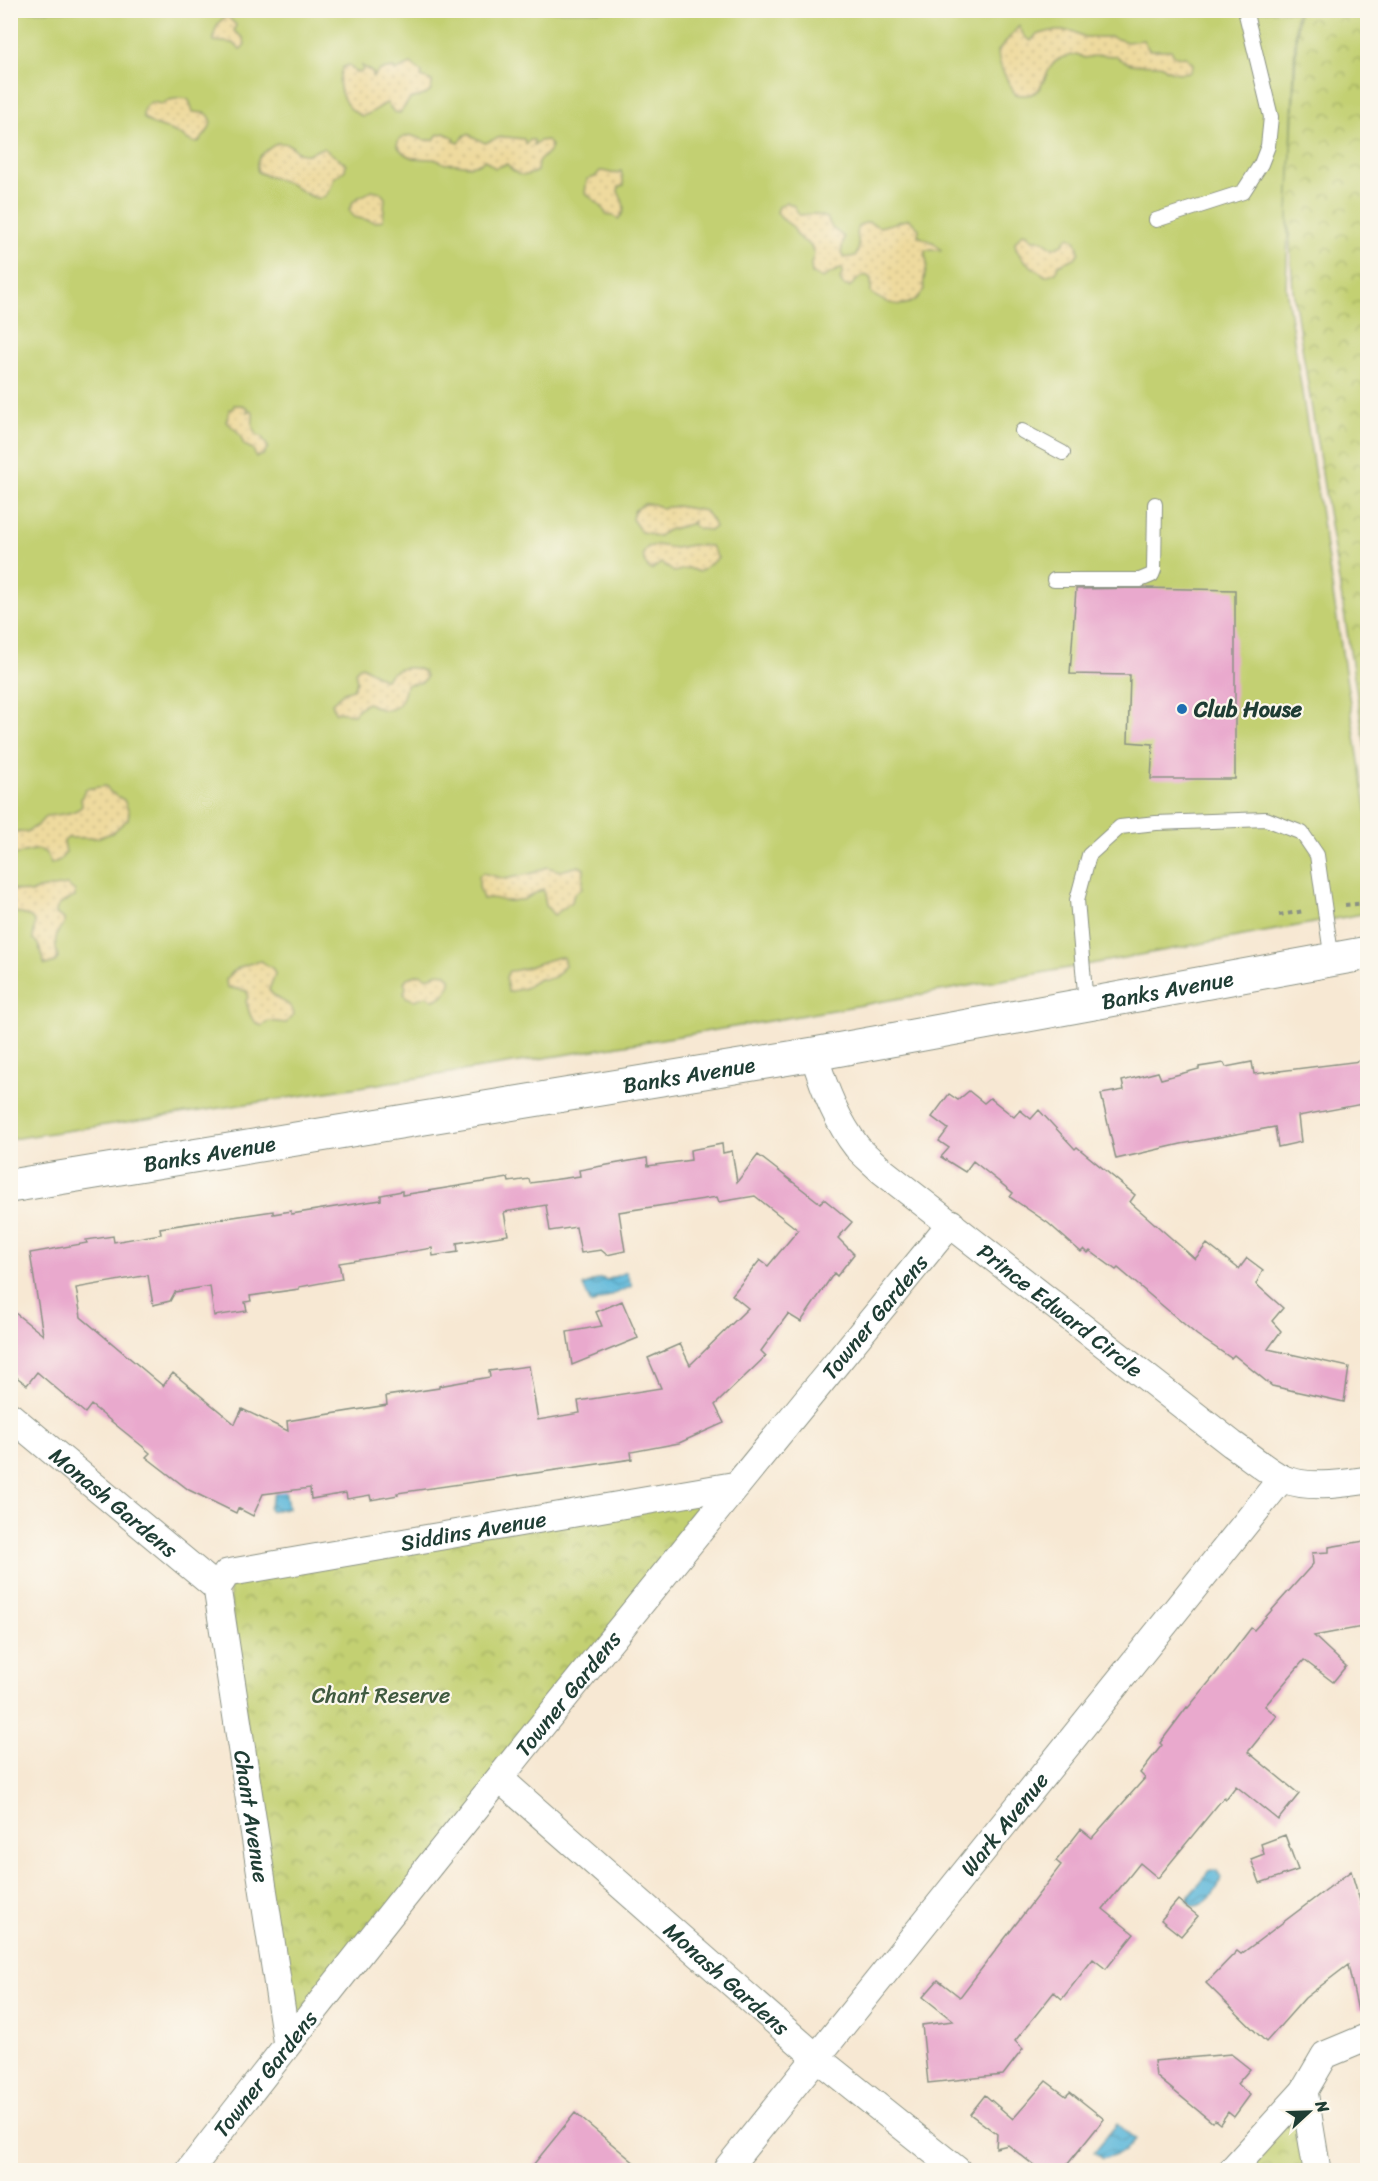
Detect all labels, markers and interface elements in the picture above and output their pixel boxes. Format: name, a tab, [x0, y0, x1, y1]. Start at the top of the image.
place label: Club House	[1193, 690, 1303, 729]
marker: Club House	[1175, 702, 1189, 716]
street label: Banks Avenue	[1098, 958, 1237, 1021]
street label: Banks Avenue	[620, 1044, 758, 1105]
street label: Banks Avenue	[140, 1123, 279, 1183]
street label: Prince Edward Circle	[969, 1233, 1152, 1388]
street label: Towner Gardens	[811, 1244, 939, 1388]
street label: Monash Gardens	[41, 1437, 188, 1568]
street label: Siddins Avenue	[397, 1499, 549, 1562]
street label: Towner Gardens	[504, 1621, 632, 1765]
park label: Chant Reserve	[312, 1676, 450, 1715]
street label: Chant Avenue	[223, 1747, 281, 1885]
street label: Wark Avenue	[950, 1763, 1059, 1885]
street label: Monash Gardens	[654, 1912, 800, 2046]
street label: Towner Gardens	[202, 2001, 328, 2146]
north arrow	[1279, 2082, 1339, 2142]
text: N	[1307, 2095, 1338, 2118]

